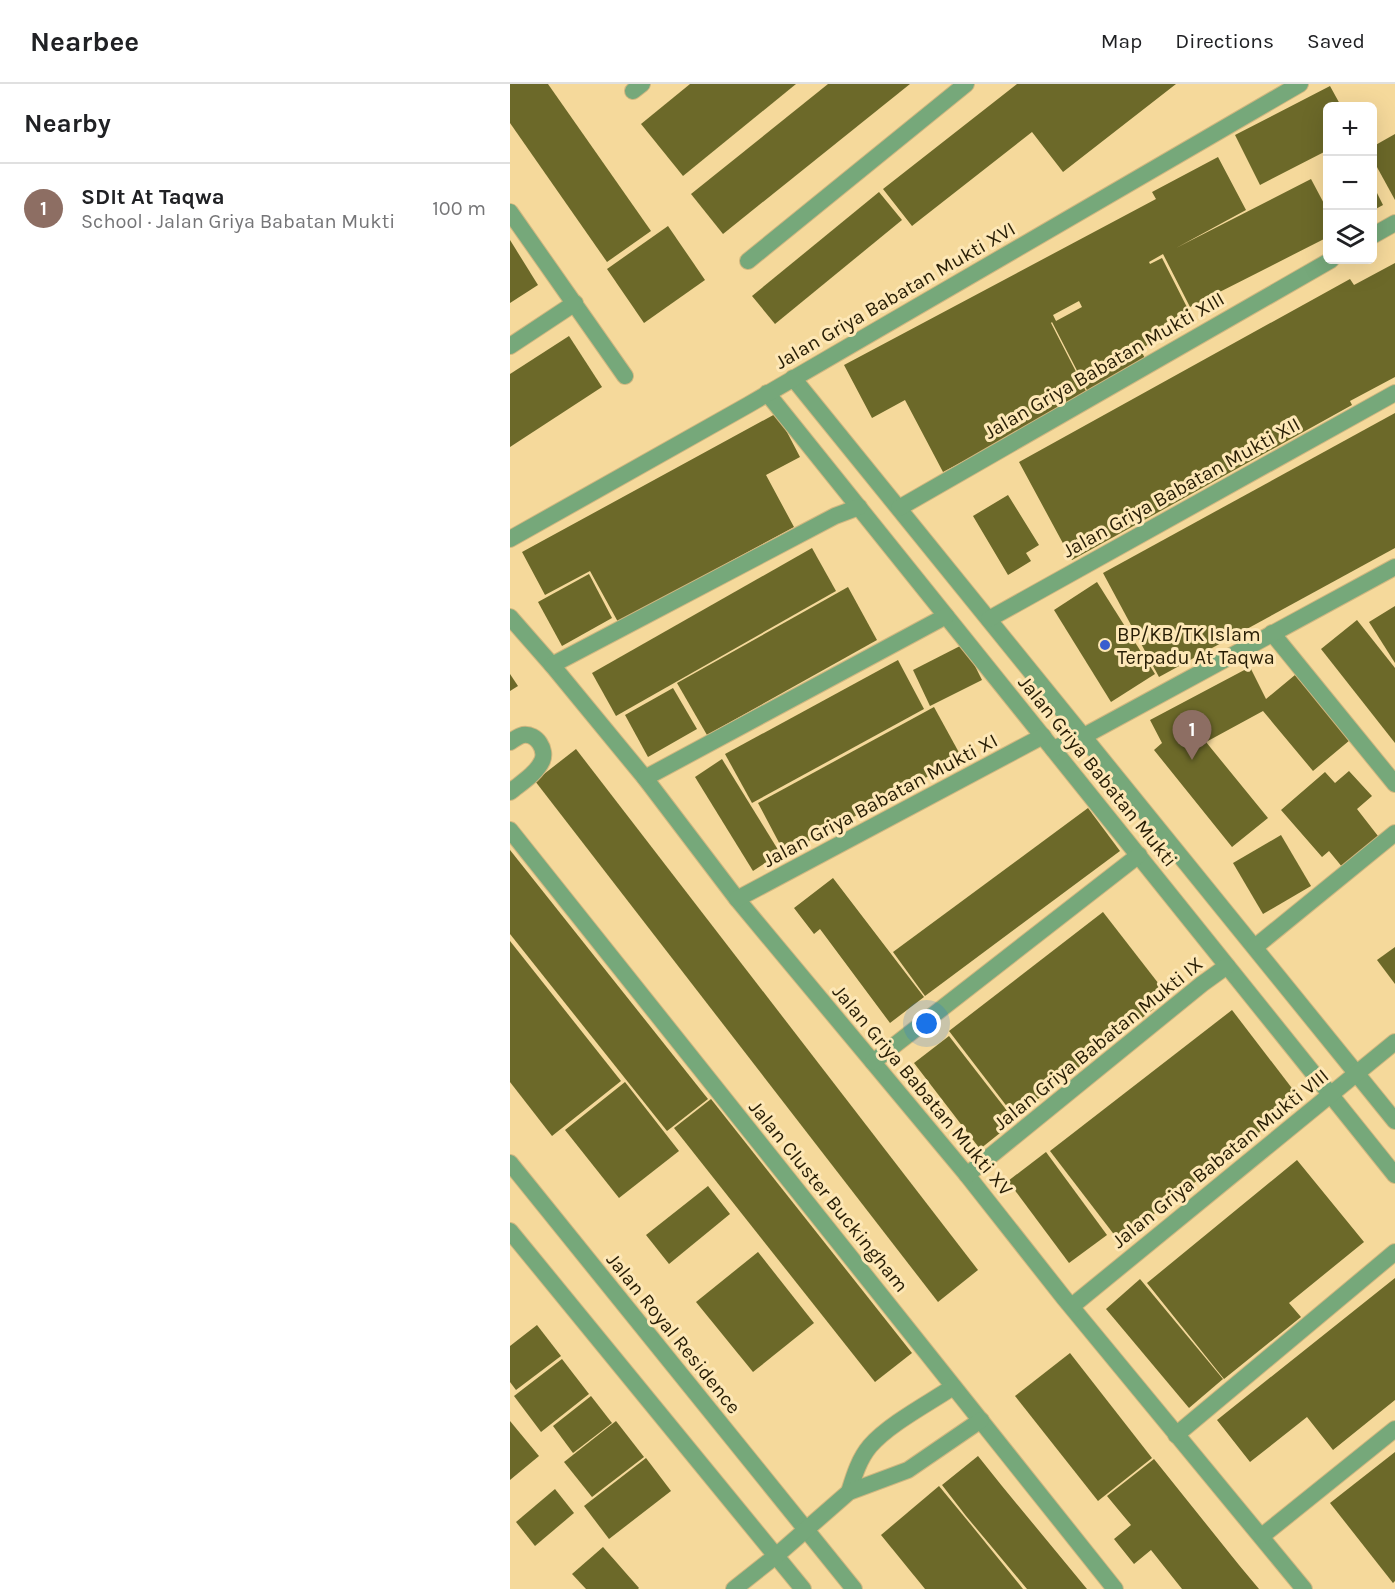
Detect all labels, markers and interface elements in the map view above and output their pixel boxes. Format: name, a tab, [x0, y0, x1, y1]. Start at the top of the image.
text: Nearbee	[30, 25, 139, 58]
text: Map	[1101, 29, 1142, 53]
text: Directions	[1175, 29, 1274, 53]
text: Saved	[1307, 29, 1365, 53]
map controls	[1323, 102, 1377, 264]
button: +	[1323, 102, 1377, 156]
text: Nearby	[24, 108, 111, 139]
button: −	[1323, 156, 1377, 210]
text: SDIt At Taqwa	[81, 184, 225, 210]
text: 1	[40, 197, 47, 220]
text: 100 m	[432, 197, 486, 220]
text: School · Jalan Griya Babatan Mukti	[81, 210, 395, 233]
button: layers	[1323, 210, 1377, 264]
street label: Jalan Griya Babatan Mukti XVI	[771, 217, 1019, 374]
street label: Jalan Griya Babatan Mukti XIII	[980, 287, 1228, 444]
street label: Jalan Griya Babatan Mukti XII	[1059, 412, 1304, 562]
place label: BP/KB/TK Islam Terpadu At Taqwa	[1117, 623, 1275, 669]
marker: BP/KB/TK Islam Terpadu At Taqwa	[1098, 638, 1112, 652]
street label: Jalan Griya Babatan Mukti	[1013, 671, 1182, 871]
pin: 1	[1172, 710, 1212, 760]
street label: Jalan Griya Babatan Mukti XI	[759, 729, 1001, 872]
street label: Jalan Griya Babatan Mukti IX	[989, 952, 1207, 1135]
street label: Jalan Griya Babatan Mukti XV	[828, 980, 1018, 1200]
your location	[912, 1009, 941, 1038]
street label: Jalan Griya Babatan Mukti VIII	[1107, 1064, 1333, 1253]
street label: Jalan Cluster Buckingham	[744, 1096, 913, 1297]
street label: Jalan Royal Residence	[602, 1248, 746, 1418]

